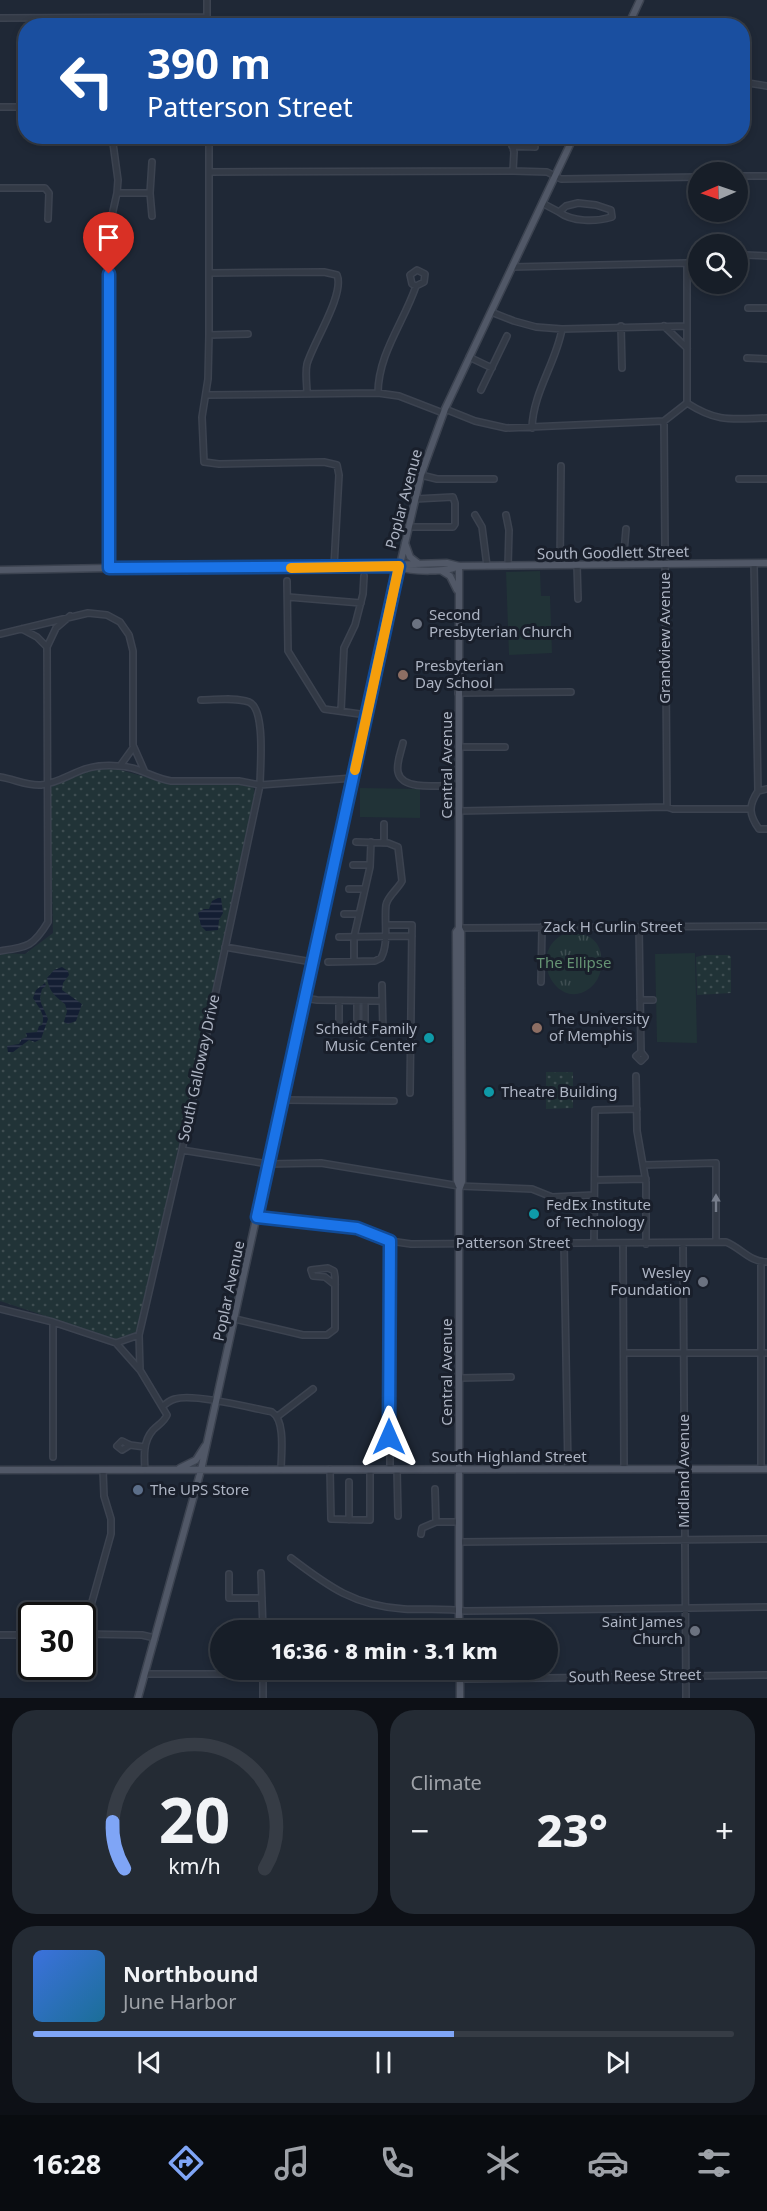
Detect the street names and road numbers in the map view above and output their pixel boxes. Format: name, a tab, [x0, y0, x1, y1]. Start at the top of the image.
street label: Poplar Avenue	[380, 447, 426, 551]
street label: South Goodlett Street	[537, 541, 690, 563]
street label: Grandview Avenue	[654, 572, 674, 704]
street label: Central Avenue	[436, 711, 456, 819]
street label: Zack H Curlin Street	[544, 916, 683, 936]
street label: South Galloway Drive	[173, 992, 223, 1143]
street label: Patterson Street	[456, 1232, 571, 1252]
street label: Poplar Avenue	[208, 1239, 248, 1343]
street label: Central Avenue	[436, 1318, 456, 1426]
street label: Midland Avenue	[673, 1414, 693, 1528]
street label: South Highland Street	[431, 1446, 587, 1466]
street label: South Reese Street	[568, 1664, 702, 1686]

